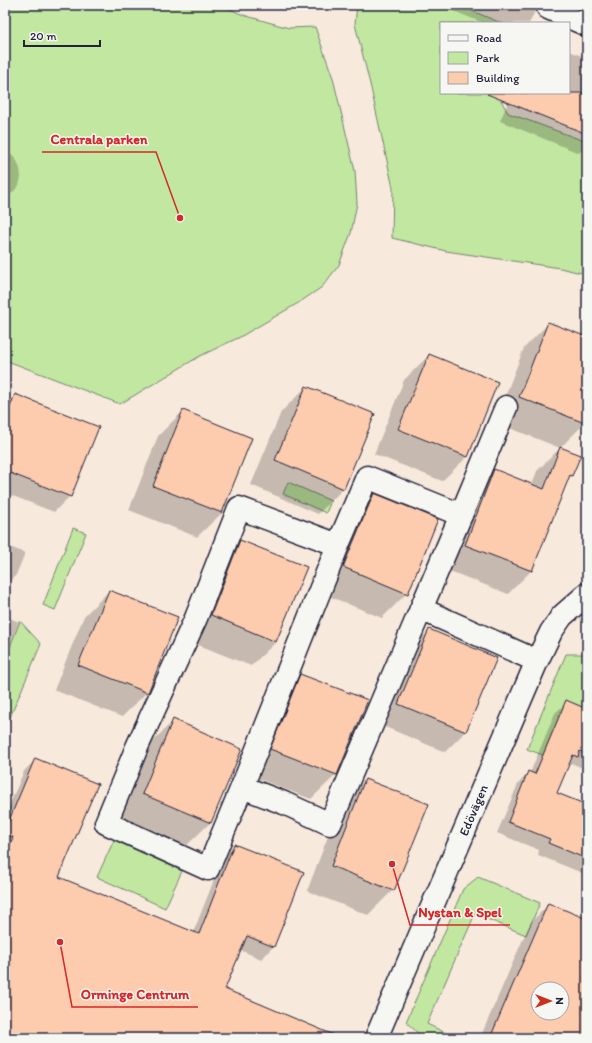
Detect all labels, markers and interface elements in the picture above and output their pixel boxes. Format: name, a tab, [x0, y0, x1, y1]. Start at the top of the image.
scale bar	[24, 22, 100, 48]
legend	[440, 22, 570, 94]
text: 20 m	[30, 29, 57, 43]
text: Road	[476, 31, 502, 45]
text: Park	[476, 51, 500, 65]
text: Building	[476, 71, 520, 85]
callout: Centrala parken	[42, 126, 156, 152]
text: Centrala parken	[51, 131, 148, 148]
street label: Edövägen	[456, 782, 491, 838]
callout: Nystan & Spel	[410, 899, 510, 925]
text: Nystan & Spel	[418, 904, 503, 921]
callout: Orminge Centrum	[72, 981, 198, 1007]
north arrow	[530, 981, 570, 1021]
text: Orminge Centrum	[81, 986, 190, 1003]
text: N	[553, 997, 566, 1005]

